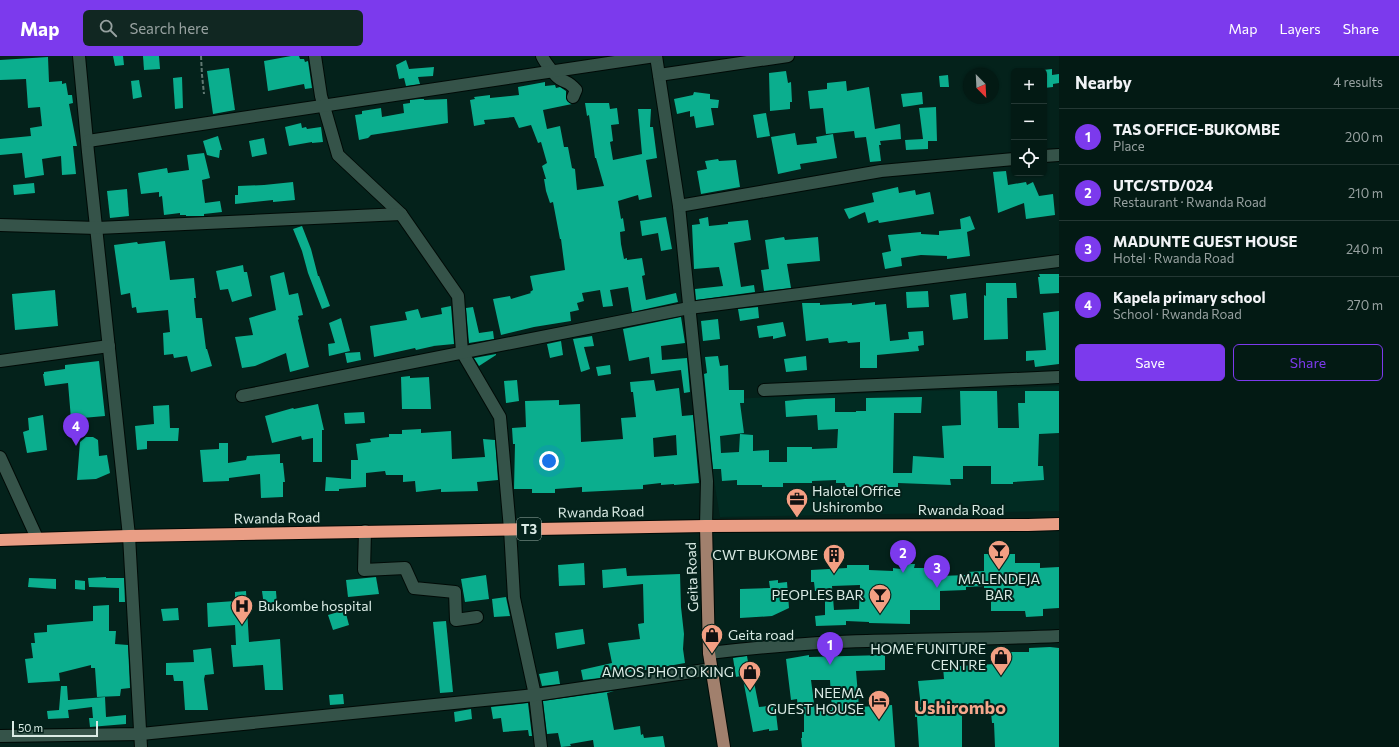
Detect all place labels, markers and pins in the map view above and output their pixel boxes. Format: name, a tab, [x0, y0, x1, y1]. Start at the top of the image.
pin: 4	[63, 413, 89, 446]
place label: Halotel Office Ushirombo	[812, 482, 901, 515]
office icon: Halotel Office Ushirombo	[784, 486, 810, 519]
bar icon: MALENDEJA BAR	[986, 538, 1012, 571]
pin: 2	[890, 540, 916, 573]
building icon: CWT BUKOMBE	[821, 542, 847, 575]
place label: CWT BUKOMBE	[712, 546, 818, 563]
pin: 3	[924, 555, 950, 588]
place label: MALENDEJA BAR	[958, 570, 1040, 603]
bar icon: PEOPLES BAR	[867, 582, 893, 615]
place label: PEOPLES BAR	[771, 586, 864, 603]
hospital icon: Bukombe hospital	[229, 593, 255, 626]
place label: Bukombe hospital	[258, 597, 372, 614]
shop icon: Geita road	[699, 622, 725, 655]
place label: Geita road	[728, 626, 794, 643]
pin: 1	[817, 632, 843, 665]
place label: HOME FUNITURE CENTRE	[870, 640, 986, 673]
shop icon: HOME FUNITURE CENTRE	[988, 644, 1014, 677]
shop icon: AMOS PHOTO KING	[737, 659, 763, 692]
place label: AMOS PHOTO KING	[602, 663, 734, 680]
place label: NEEMA GUEST HOUSE	[767, 684, 864, 717]
hotel icon: NEEMA GUEST HOUSE	[866, 688, 892, 721]

